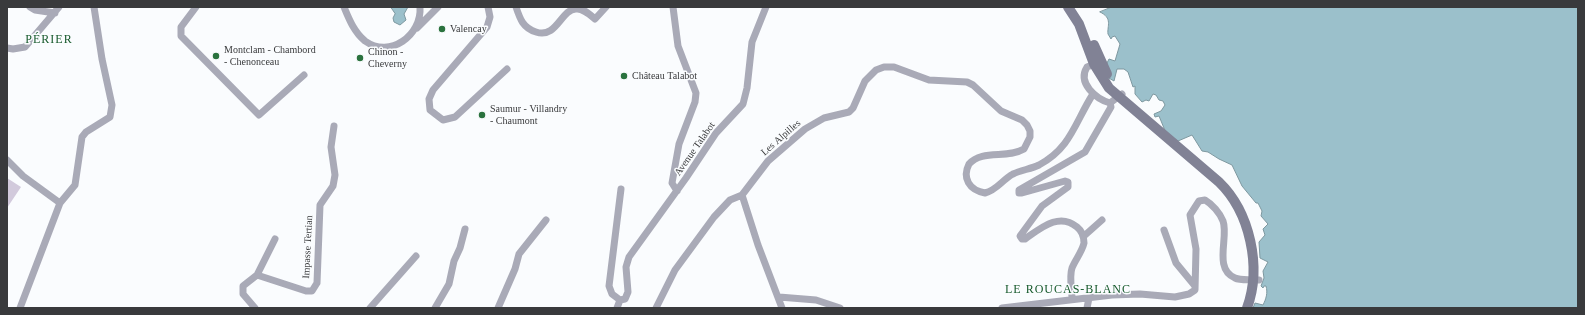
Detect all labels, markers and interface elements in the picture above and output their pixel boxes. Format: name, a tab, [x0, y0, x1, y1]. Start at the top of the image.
place label: Valencay	[450, 23, 487, 35]
marker: Valencay	[437, 24, 447, 34]
district label: PÉRIER	[25, 33, 73, 47]
place label: Montclam - Chambord - Chenonceau	[224, 44, 316, 68]
place label: Chinon - Cheverny	[368, 46, 407, 70]
marker: Montclam - Chambord - Chenonceau	[211, 51, 221, 61]
marker: Chinon - Cheverny	[355, 53, 365, 63]
place label: Château Talabot	[632, 70, 697, 82]
marker: Château Talabot	[619, 71, 629, 81]
place label: Saumur - Villandry - Chaumont	[490, 103, 567, 126]
marker: Saumur - Villandry - Chaumont	[477, 110, 487, 120]
street label: Les Alpilles	[759, 118, 803, 158]
street label: Avenue Talabot	[672, 120, 718, 178]
street label: Impasse Tertian	[300, 215, 316, 279]
district label: LE ROUCAS-BLANC	[1005, 283, 1131, 297]

